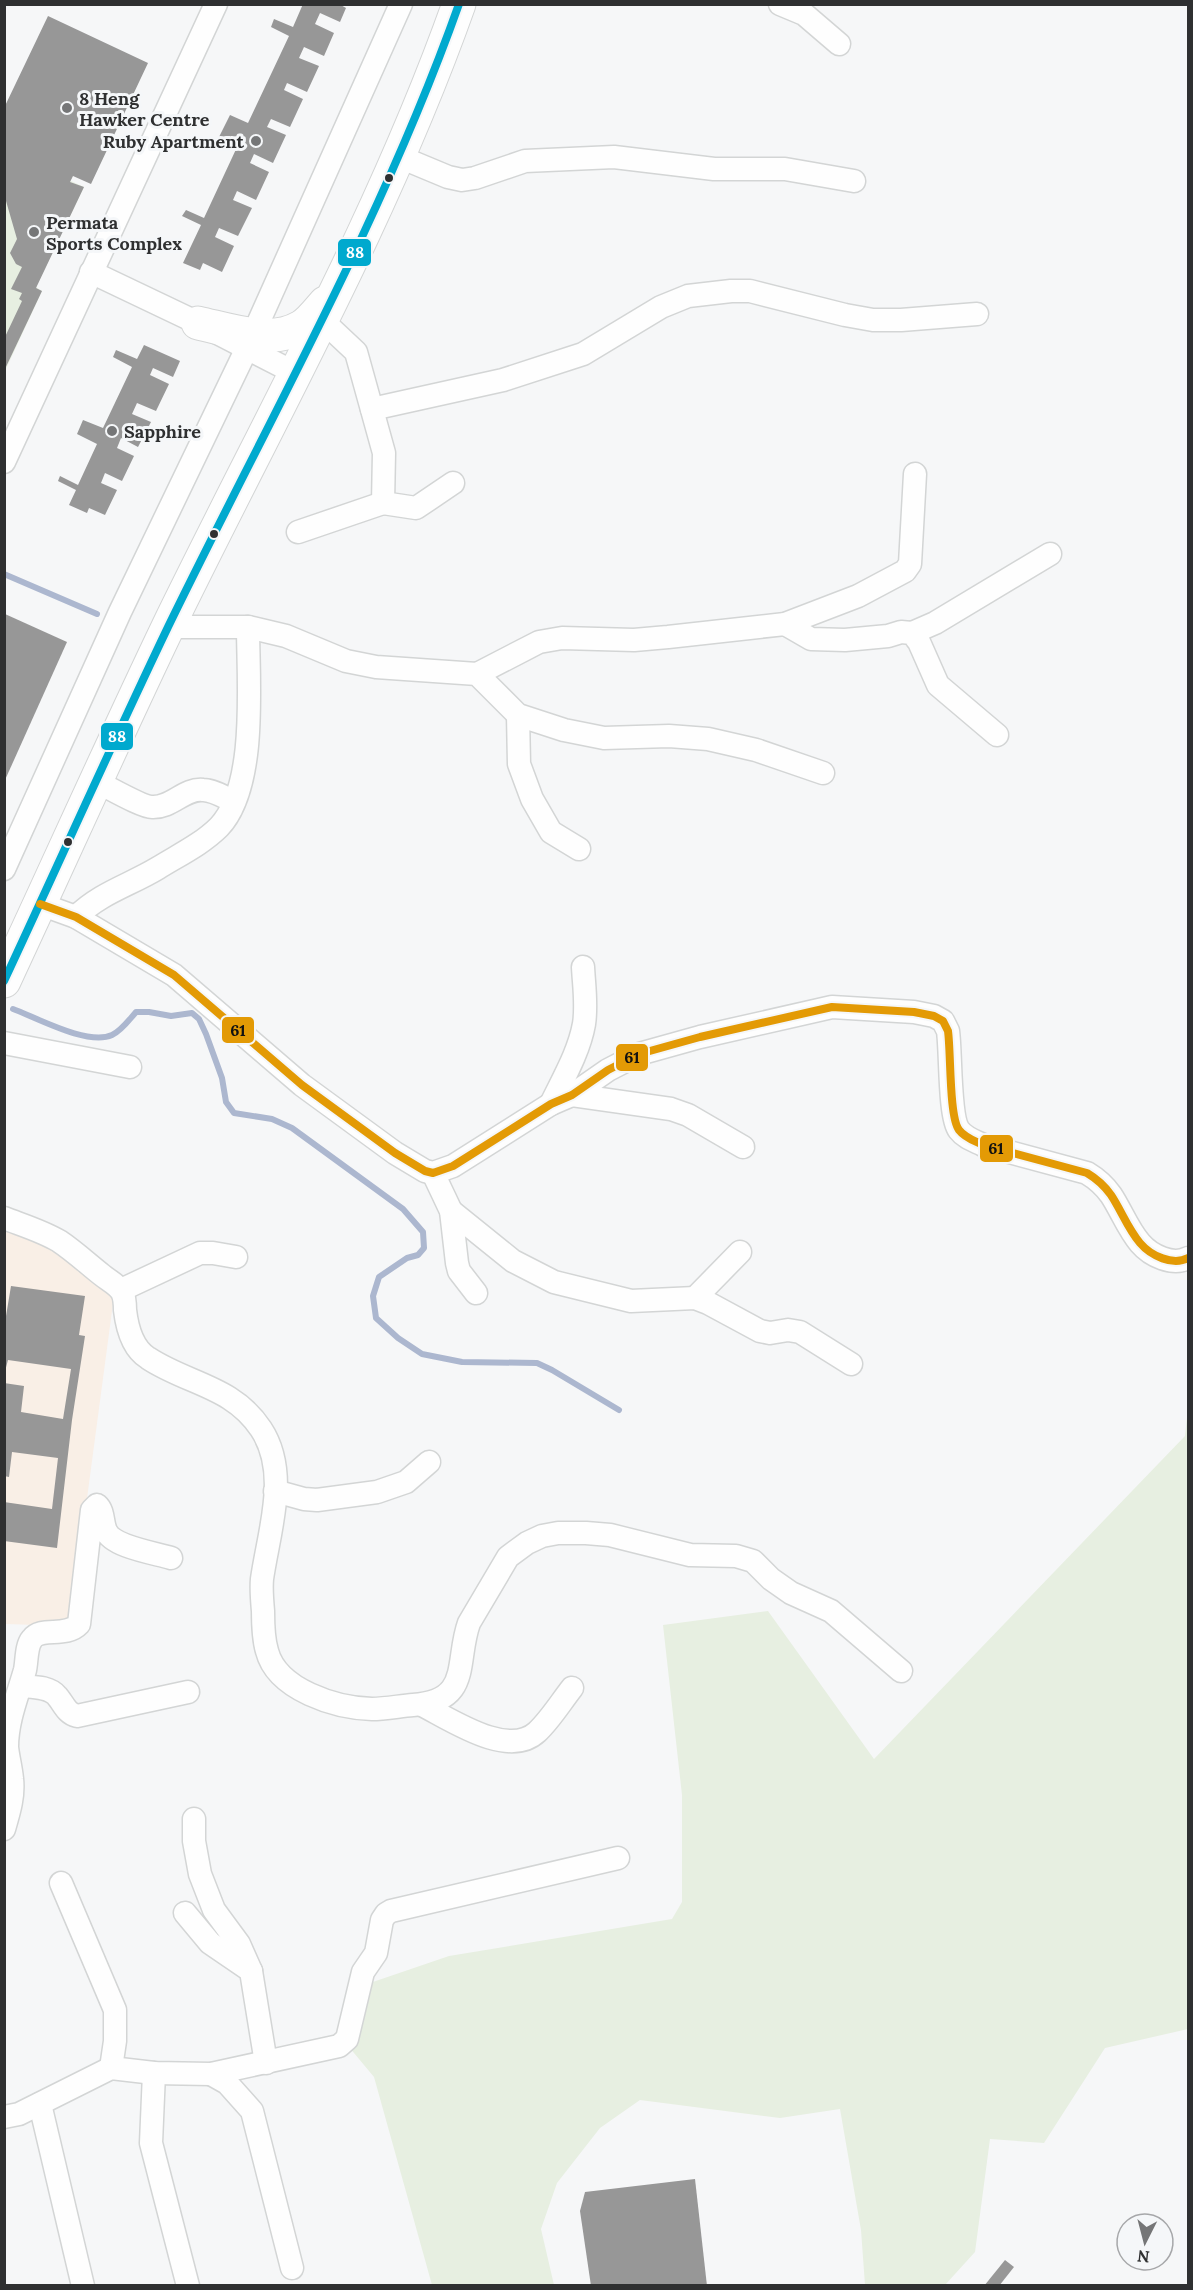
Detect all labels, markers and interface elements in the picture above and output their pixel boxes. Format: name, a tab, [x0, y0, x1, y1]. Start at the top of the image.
place label: 8 Heng Hawker Centre	[79, 87, 210, 131]
marker: 8 Heng Hawker Centre	[60, 101, 74, 115]
place label: Ruby Apartment	[103, 130, 245, 153]
marker: Ruby Apartment	[249, 134, 263, 148]
unlabelled marker	[383, 172, 395, 184]
place label: Permata Sports Complex	[46, 211, 182, 255]
marker: Permata Sports Complex	[27, 225, 41, 239]
line badge: 88	[337, 238, 372, 267]
text: 88	[346, 242, 364, 262]
place label: Sapphire	[124, 420, 201, 443]
marker: Sapphire	[105, 424, 119, 438]
unlabelled marker	[208, 528, 220, 540]
line badge: 88	[100, 722, 134, 751]
text: 88	[108, 726, 126, 746]
unlabelled marker	[62, 836, 74, 848]
line badge: 61	[221, 1016, 255, 1044]
text: 61	[230, 1020, 246, 1040]
line badge: 61	[615, 1043, 649, 1072]
text: 61	[624, 1047, 640, 1067]
line badge: 61	[979, 1134, 1014, 1163]
text: 61	[988, 1138, 1004, 1158]
north arrow	[1115, 2212, 1175, 2272]
text: N	[1136, 2246, 1151, 2268]

